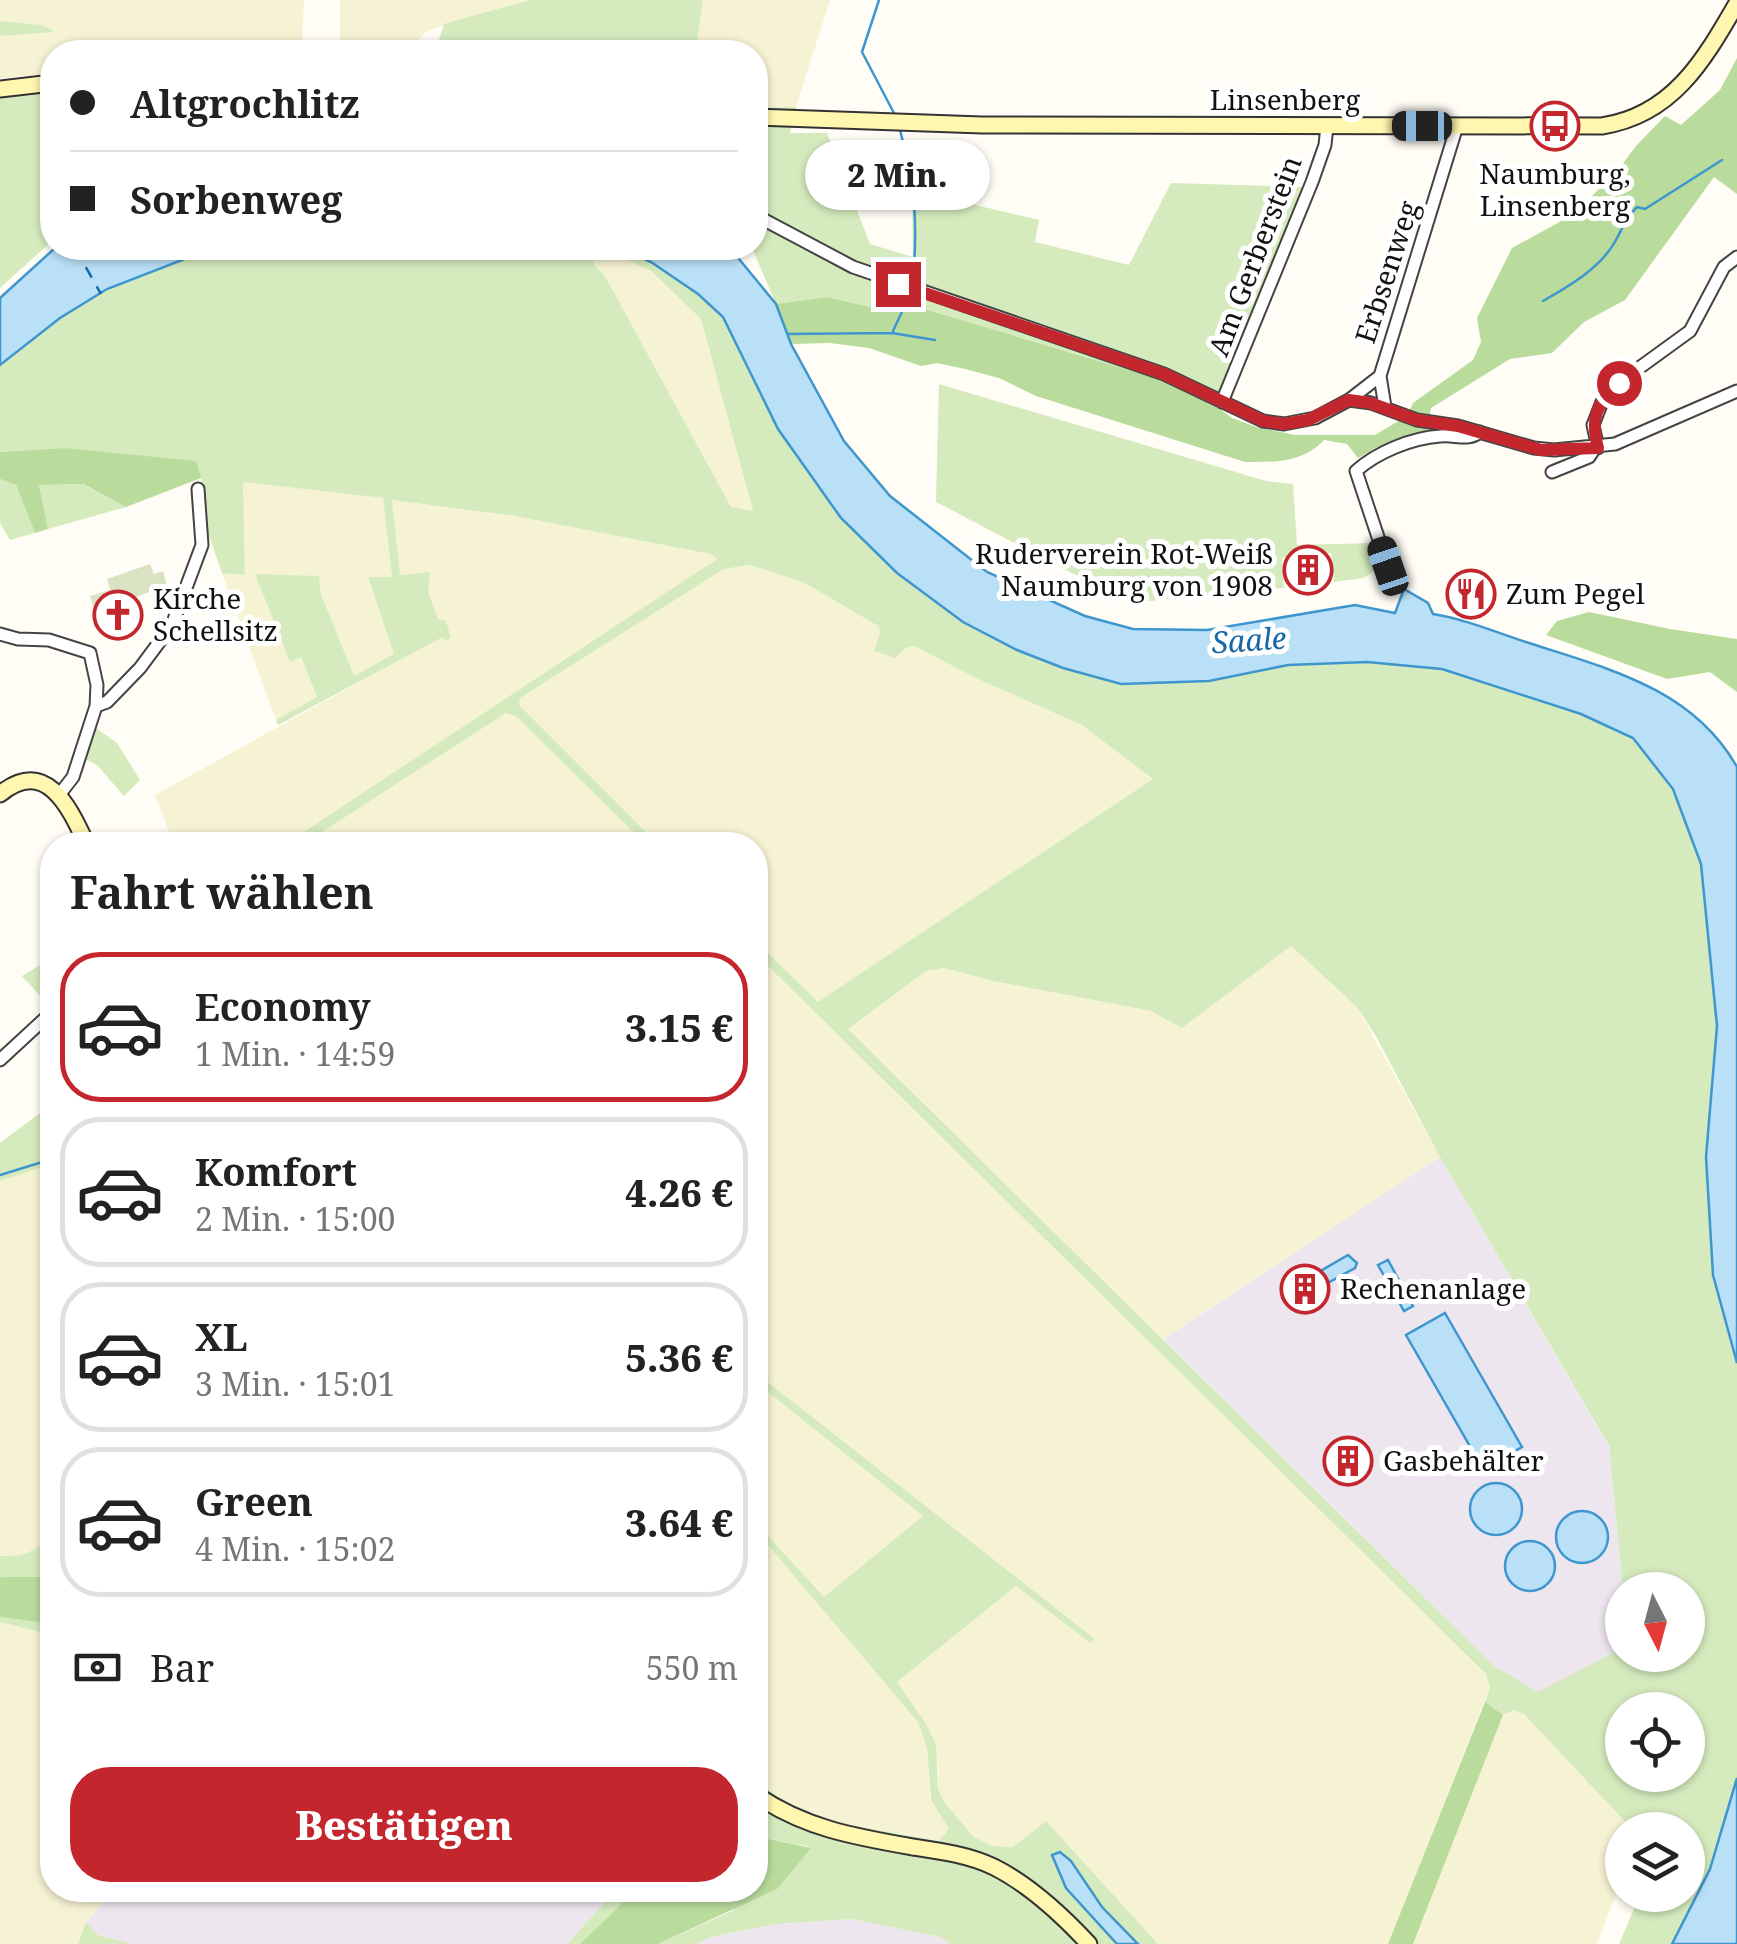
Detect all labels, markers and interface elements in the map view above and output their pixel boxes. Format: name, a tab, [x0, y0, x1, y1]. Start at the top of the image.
text: Altgrochlitz	[130, 77, 359, 129]
street label: Linsenberg	[1210, 80, 1360, 118]
bus stop icon: Naumburg, Linsenberg	[1529, 100, 1581, 152]
car	[1392, 111, 1452, 141]
callout: 2 Min.	[806, 139, 990, 209]
street label: Am Gerberstein	[1198, 150, 1310, 361]
text: 2 Min.	[847, 153, 948, 196]
place label: Naumburg, Linsenberg	[1479, 154, 1631, 224]
text: Sorbenweg	[130, 173, 343, 225]
street label: Erbsenweg	[1345, 196, 1427, 348]
route end	[876, 262, 921, 307]
route start	[1597, 361, 1642, 406]
car	[1364, 533, 1412, 599]
place label: Ruderverein Rot-Weiß Naumburg von 1908	[975, 534, 1273, 604]
building icon: Ruderverein Rot-Weiß Naumburg von 1908	[1282, 544, 1334, 596]
restaurant icon: Zum Pegel	[1445, 568, 1497, 620]
place label: Zum Pegel	[1506, 574, 1645, 612]
place label: Kirche Schellsitz	[153, 579, 278, 649]
church icon: Kirche Schellsitz	[92, 589, 144, 641]
water label: Saale	[1210, 616, 1288, 663]
text: Fahrt wählen	[70, 861, 374, 922]
text: Economy	[195, 980, 371, 1032]
icon: car	[75, 982, 165, 1072]
text: 3.15 €	[625, 1001, 733, 1053]
text: 1 Min. · 14:59	[195, 1032, 395, 1075]
text: Komfort	[195, 1145, 357, 1197]
icon: car	[75, 1147, 165, 1237]
text: 4.26 €	[625, 1166, 733, 1218]
text: 2 Min. · 15:00	[195, 1197, 395, 1240]
building icon: Rechenanlage	[1279, 1263, 1331, 1315]
place label: Rechenanlage	[1340, 1269, 1526, 1307]
text: XL	[195, 1310, 248, 1362]
icon: car	[75, 1312, 165, 1402]
text: 5.36 €	[625, 1331, 733, 1383]
text: 3 Min. · 15:01	[195, 1362, 395, 1405]
building icon: Gasbehälter	[1322, 1435, 1374, 1487]
place label: Gasbehälter	[1383, 1441, 1544, 1479]
text: Green	[195, 1475, 313, 1527]
icon: car	[75, 1477, 165, 1567]
text: 3.64 €	[625, 1496, 733, 1548]
text: 4 Min. · 15:02	[195, 1527, 395, 1570]
north arrow	[1605, 1572, 1705, 1672]
map controls	[1605, 1572, 1705, 1912]
icon: cash	[70, 1640, 125, 1695]
text: Bar	[150, 1641, 214, 1693]
text: 550 m	[646, 1646, 738, 1689]
button: locate	[1605, 1692, 1705, 1792]
button: Bestätigen	[70, 1767, 738, 1882]
button: layers	[1605, 1812, 1705, 1912]

